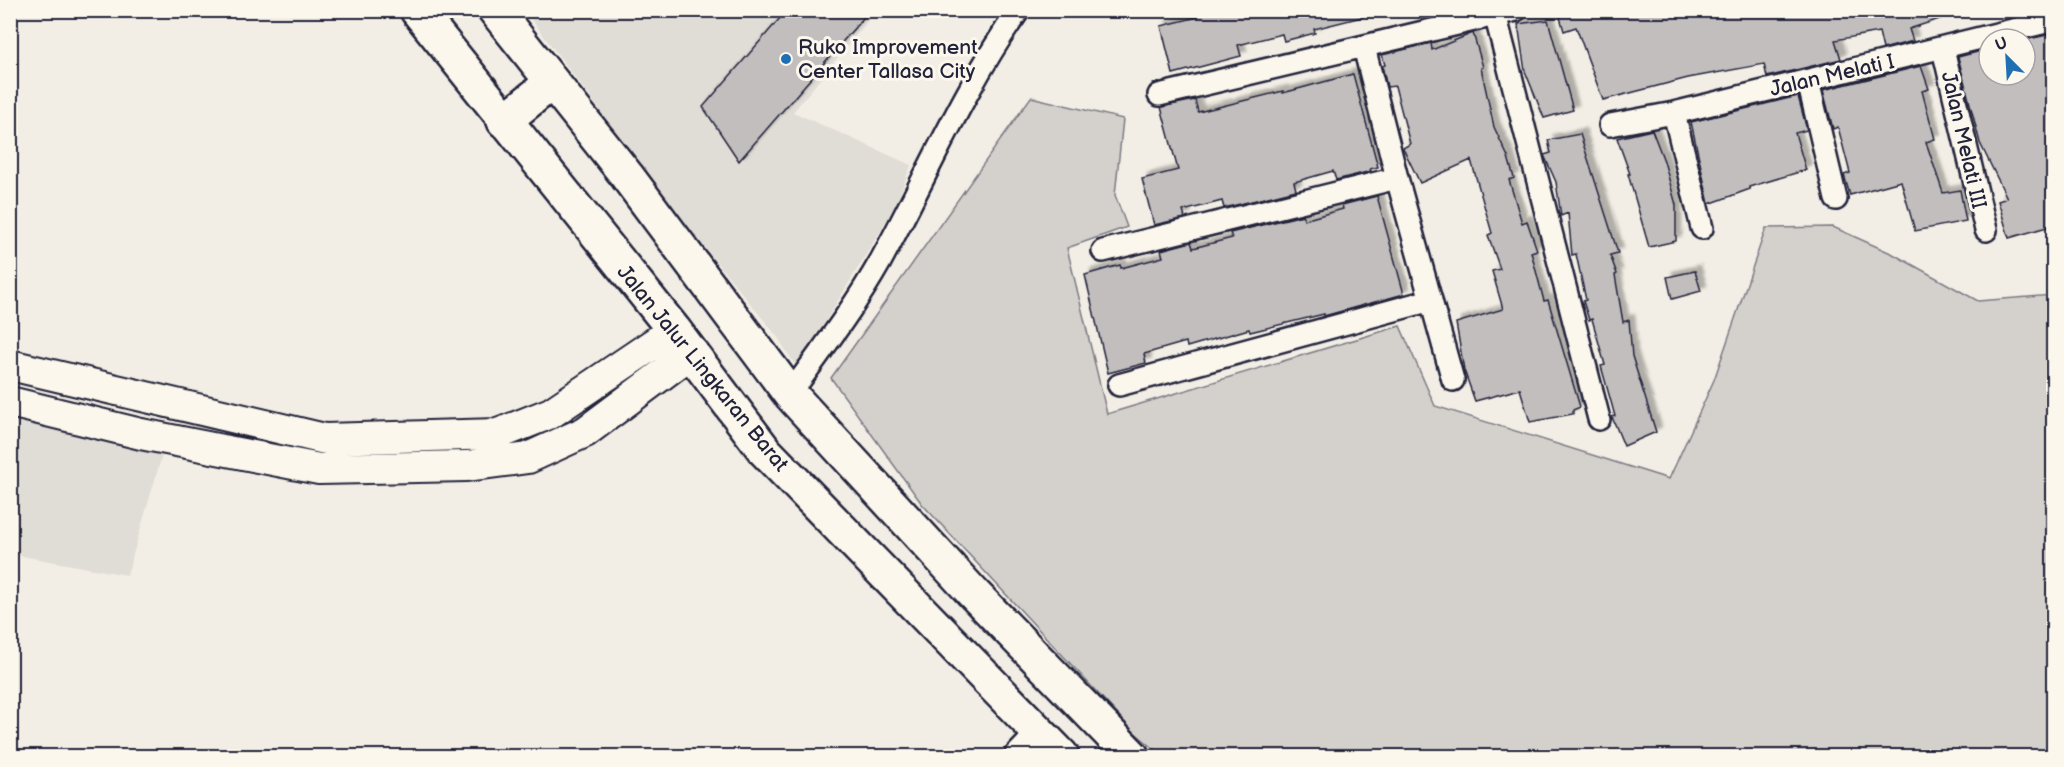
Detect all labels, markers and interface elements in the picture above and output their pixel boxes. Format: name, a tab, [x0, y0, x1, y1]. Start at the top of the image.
north arrow	[1977, 27, 2037, 87]
text: U	[1992, 34, 2011, 56]
place label: Ruko Improvement Center Tallasa City	[798, 35, 978, 84]
street label: Jalan Melati I	[1767, 49, 1897, 102]
marker: Ruko Improvement Center Tallasa City	[779, 52, 793, 66]
street label: Jalan Melati III	[1936, 69, 1991, 211]
street label: Jalan Jalur Lingkaran Barat	[612, 260, 794, 477]

